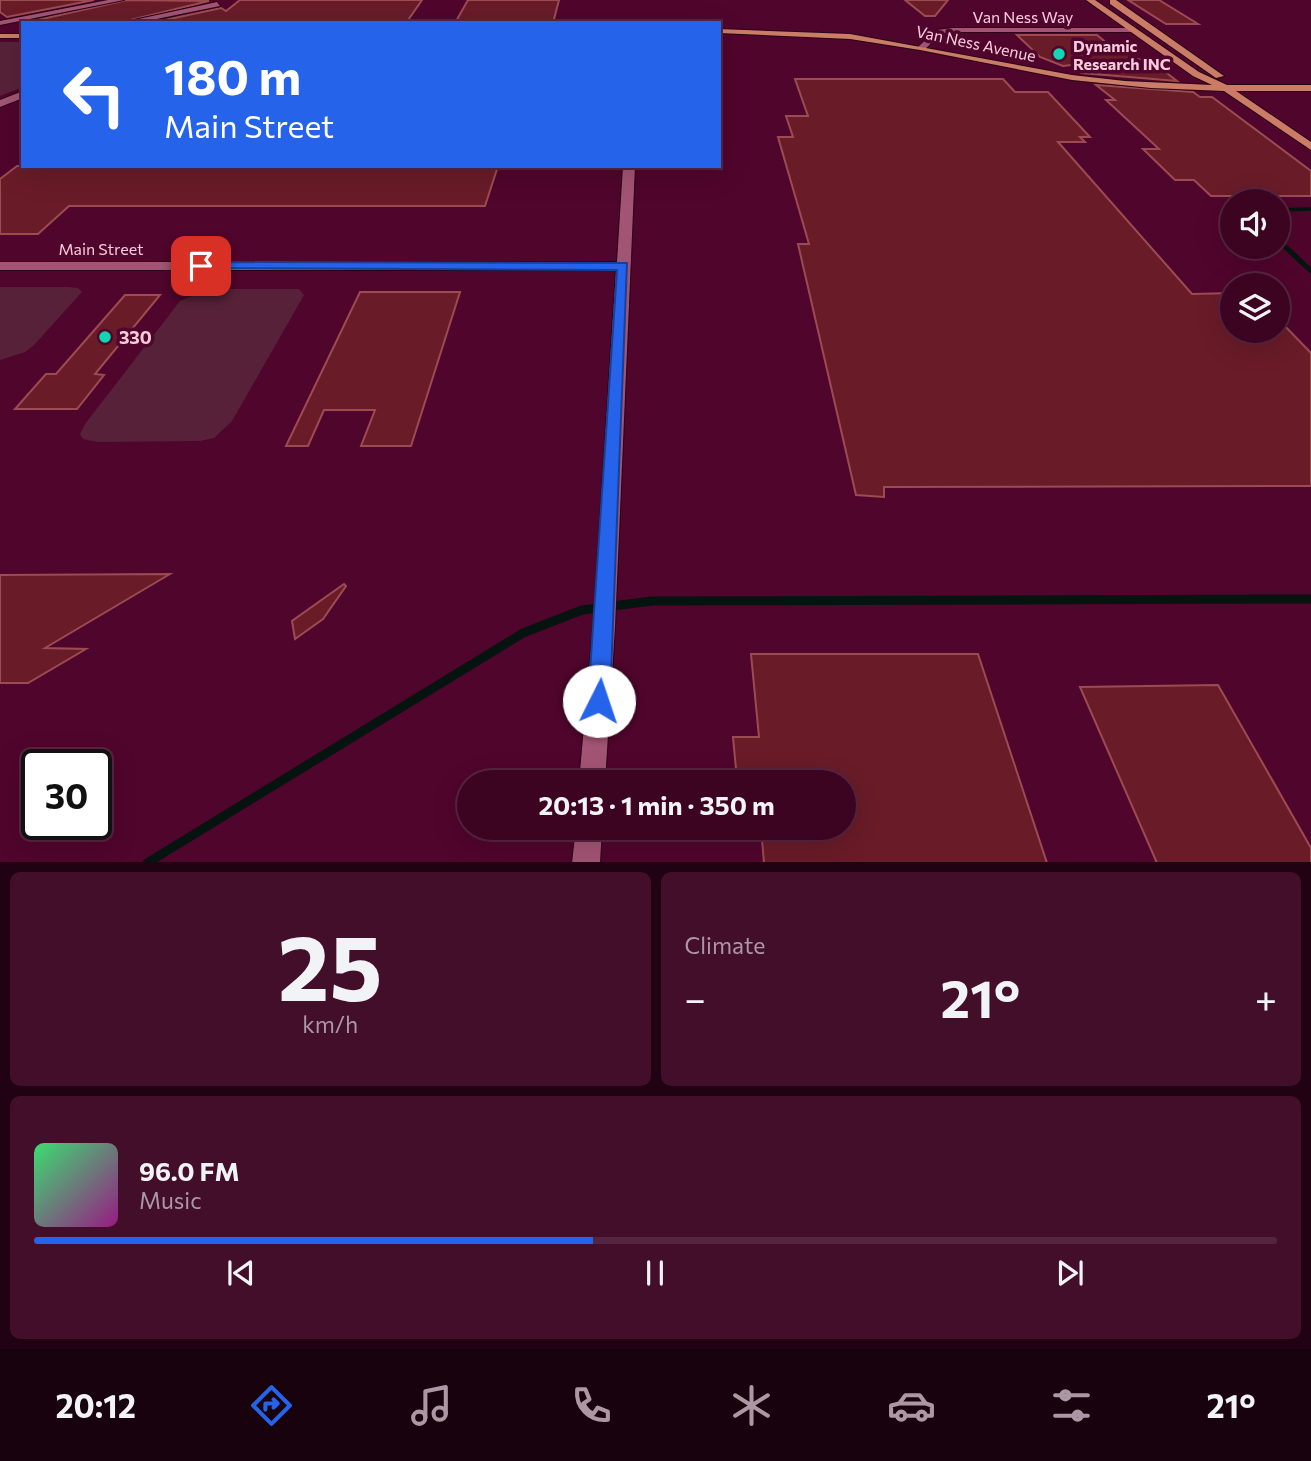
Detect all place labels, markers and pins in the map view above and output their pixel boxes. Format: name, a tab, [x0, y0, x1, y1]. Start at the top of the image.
place label: Dynamic Research INC	[1073, 36, 1171, 73]
marker: Dynamic Research INC	[1051, 46, 1067, 62]
pin	[171, 236, 231, 296]
place label: 330	[119, 326, 152, 348]
marker: 330	[97, 329, 113, 345]

